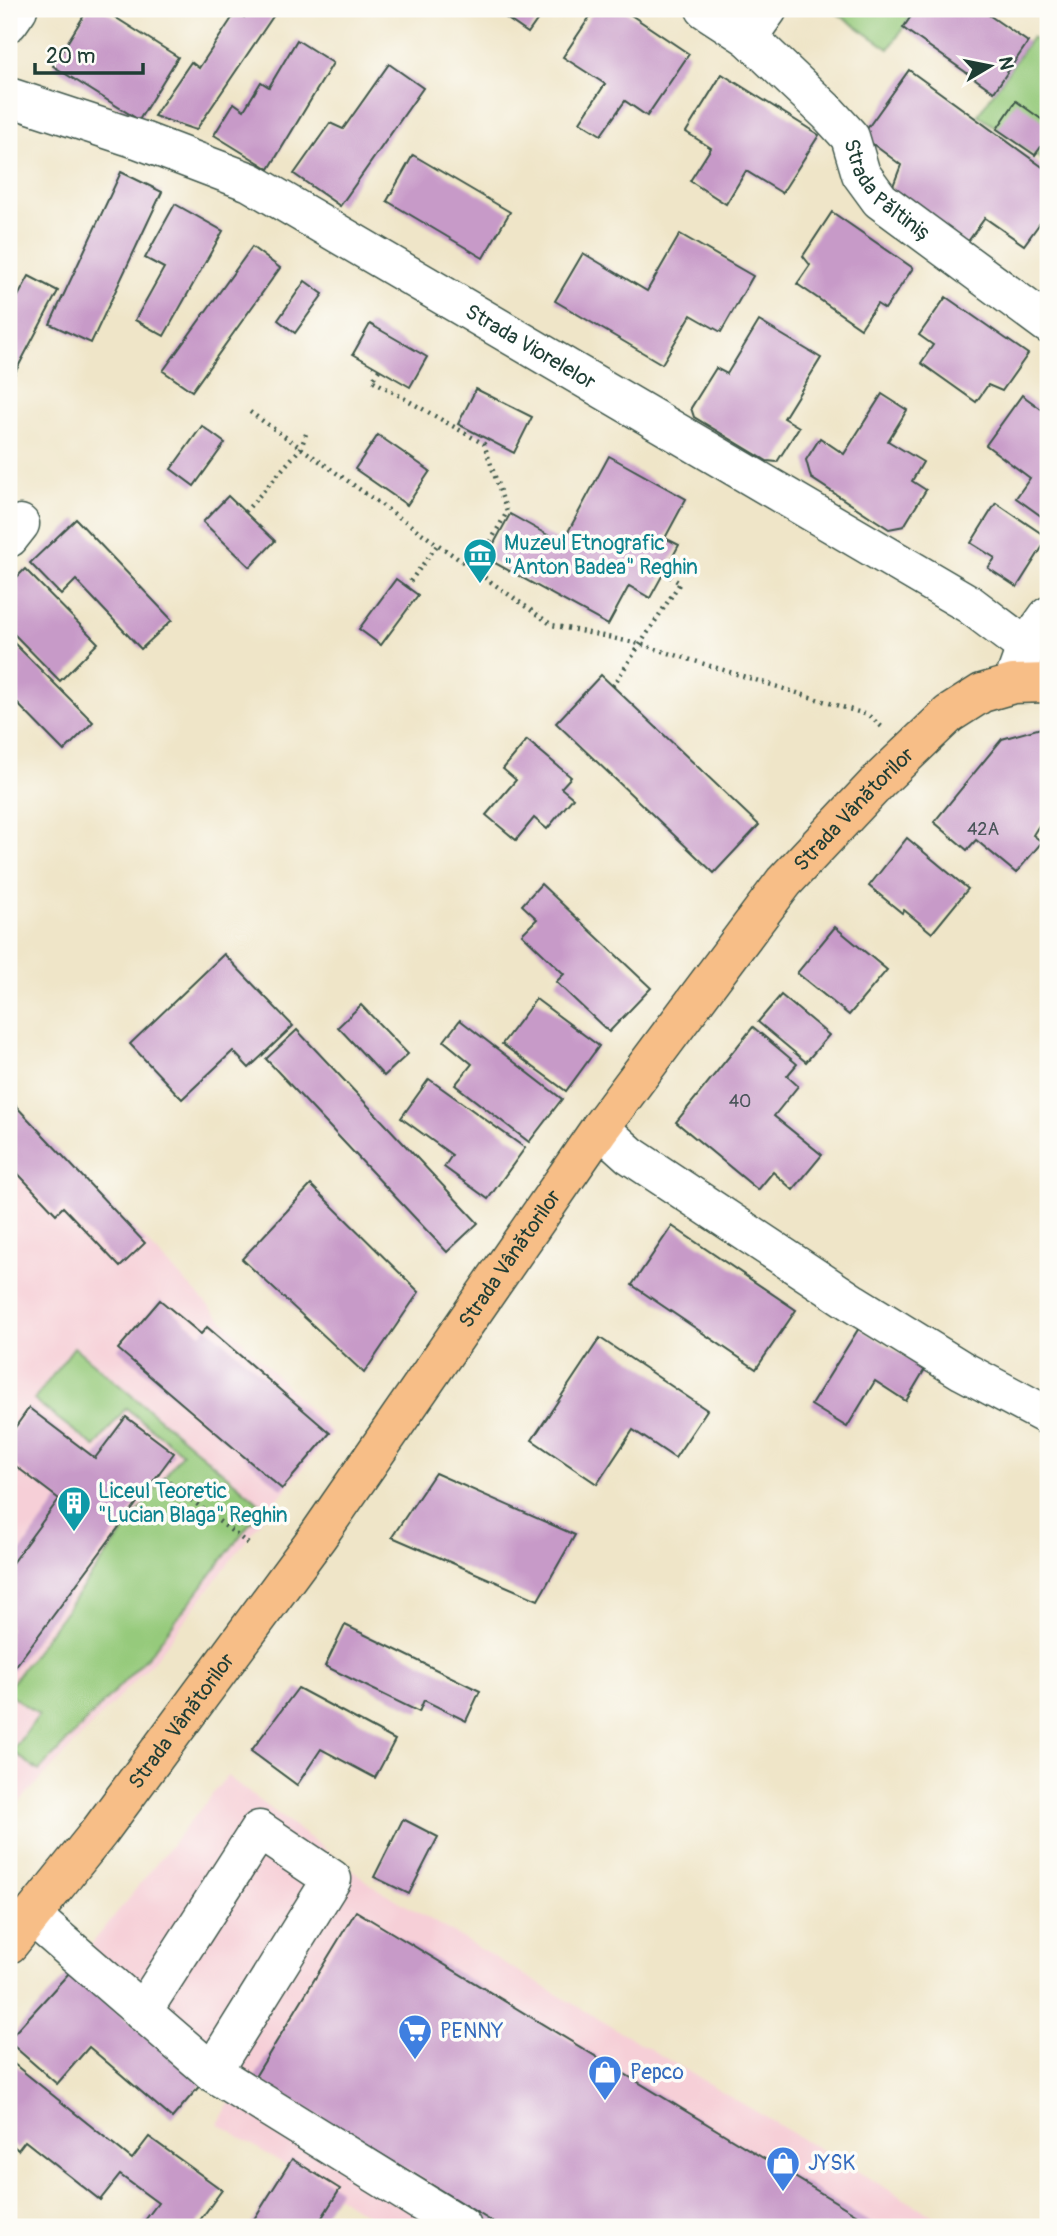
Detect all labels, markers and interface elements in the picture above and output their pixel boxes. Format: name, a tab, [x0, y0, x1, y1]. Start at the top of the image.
scale bar	[35, 32, 144, 76]
north arrow	[956, 32, 1026, 102]
text: 20 m	[46, 43, 95, 70]
text: N	[993, 55, 1019, 72]
street label: Strada Păltiniș	[838, 136, 938, 248]
street label: Strada Viorelelor	[460, 298, 601, 396]
place label: Muzeul Etnografic "Anton Badea" Reghin	[504, 530, 698, 581]
museum icon: Muzeul Etnografic "Anton Badea" Reghin	[461, 536, 499, 585]
street label: Strada Vânătorilor	[788, 741, 920, 877]
house number: 42A	[967, 818, 999, 841]
house number: 40	[729, 1090, 751, 1113]
street label: Strada Vânătorilor	[452, 1184, 567, 1333]
place label: Liceul Teoretic "Lucian Blaga" Reghin	[98, 1478, 288, 1529]
building icon: Liceul Teoretic "Lucian Blaga" Reghin	[55, 1484, 93, 1533]
street label: Strada Vânătorilor	[122, 1647, 241, 1794]
supermarket icon: PENNY	[396, 2012, 434, 2061]
place label: PENNY	[440, 2018, 504, 2045]
shop icon: Pepco	[586, 2053, 624, 2102]
place label: Pepco	[630, 2059, 684, 2086]
shop icon: JYSK	[764, 2144, 802, 2193]
place label: JYSK	[808, 2150, 856, 2177]

